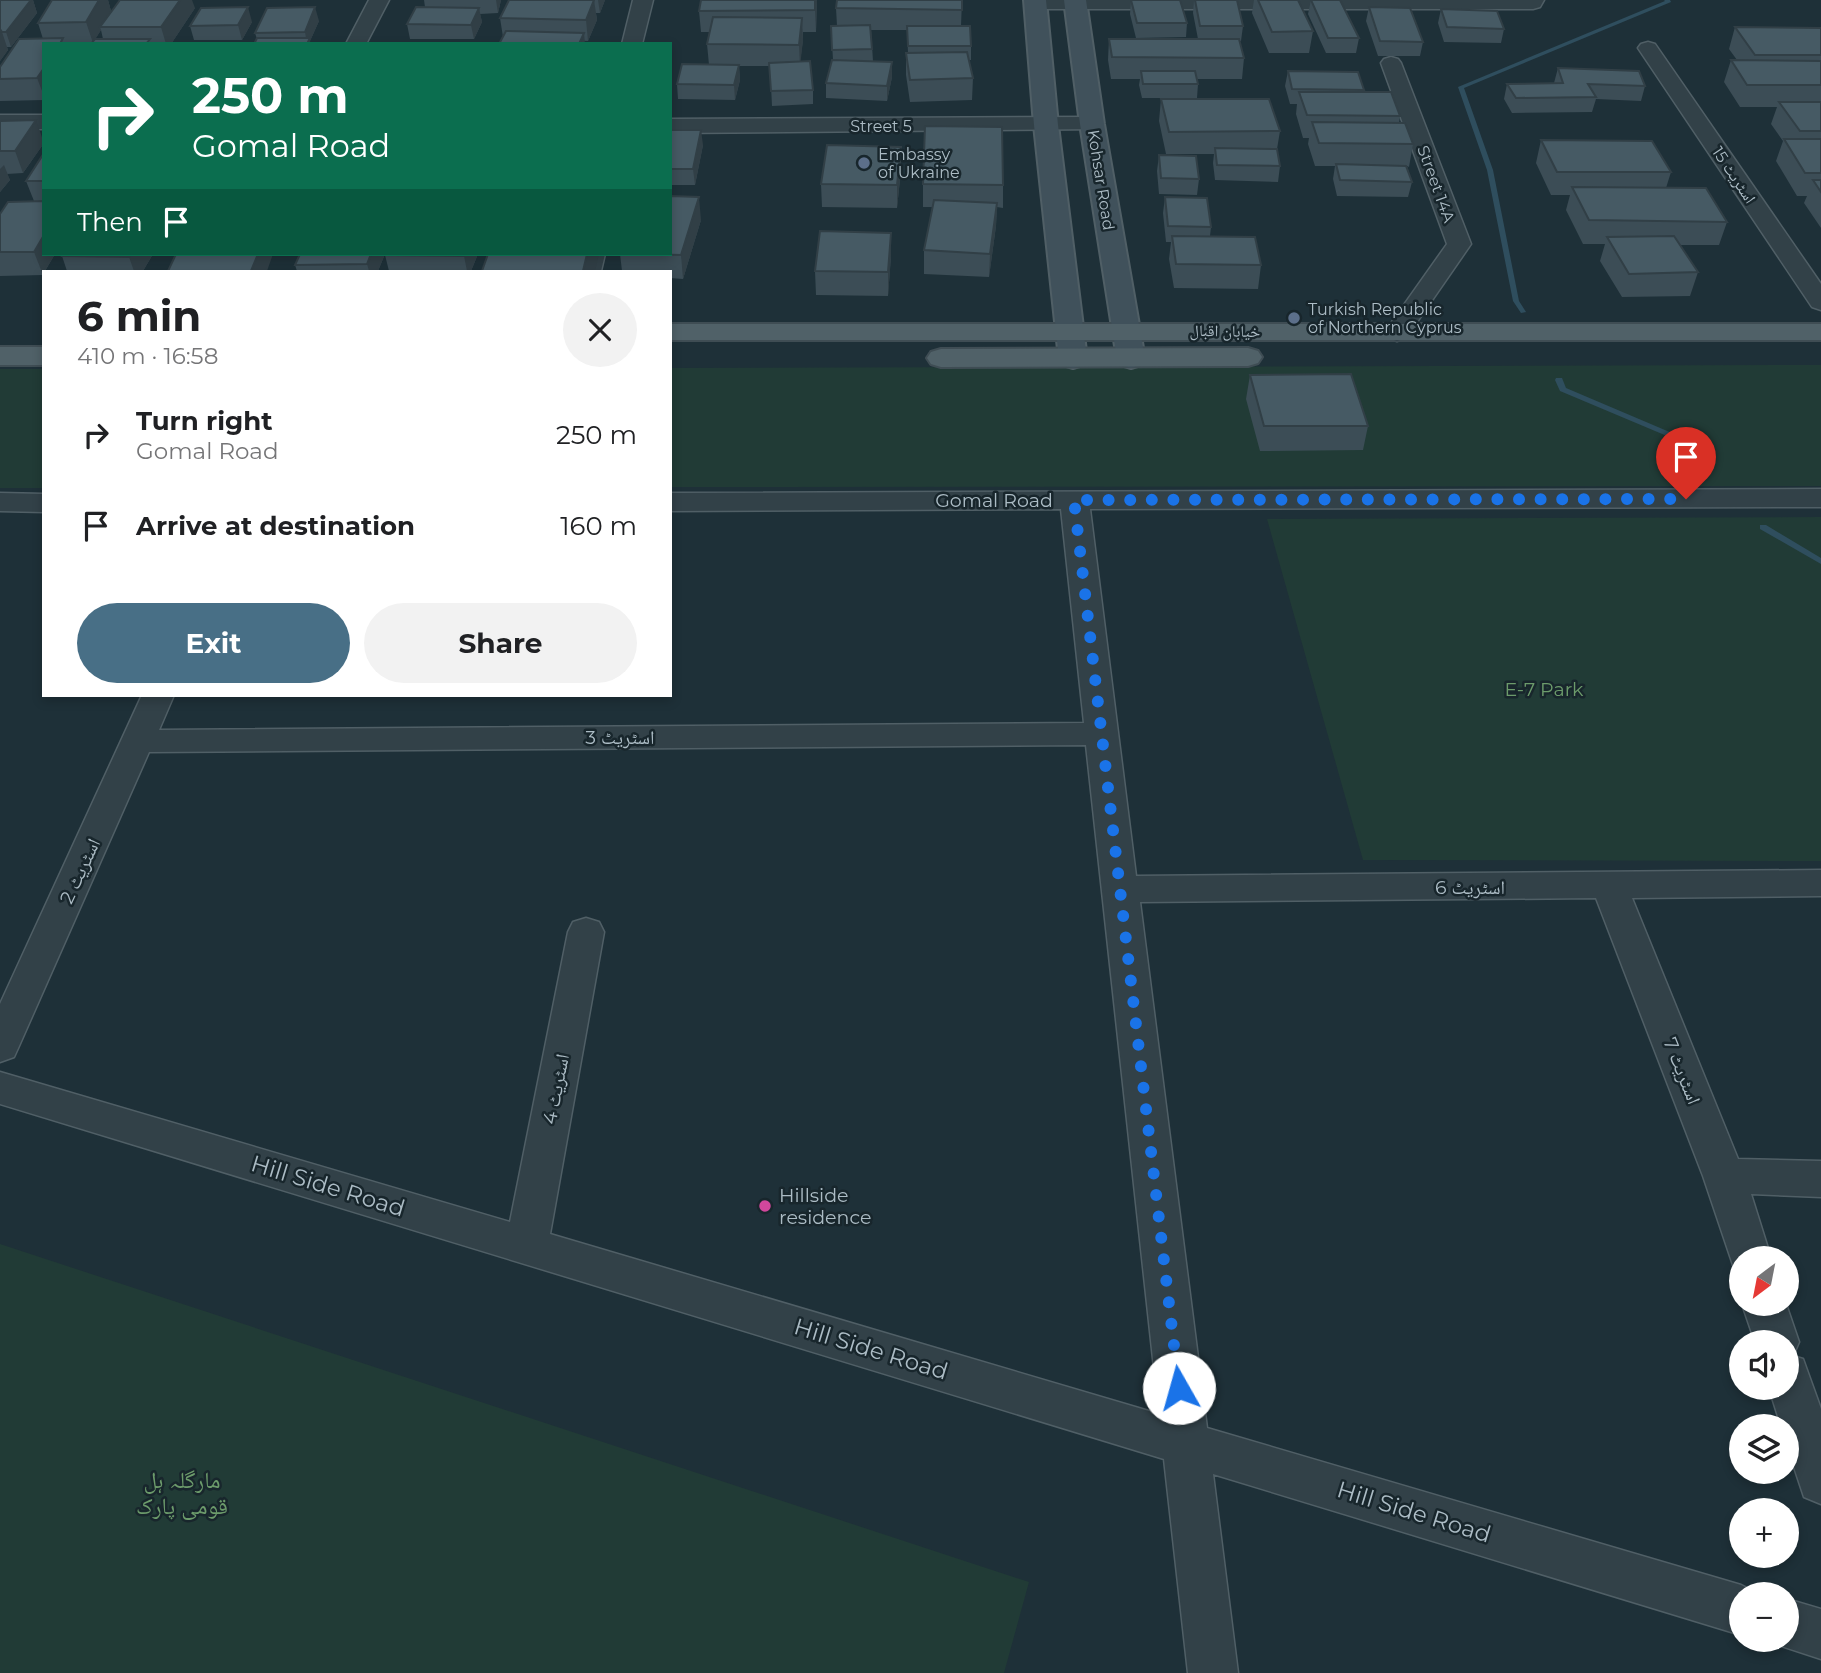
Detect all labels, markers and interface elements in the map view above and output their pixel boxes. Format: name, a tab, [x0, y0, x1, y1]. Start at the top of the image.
text: 250 m	[192, 66, 349, 125]
icon: right	[77, 70, 168, 161]
street label: Street 5	[850, 117, 912, 136]
text: Gomal Road	[192, 126, 390, 165]
street label: Kohsar Road	[1084, 128, 1118, 232]
street label: Street 14A	[1413, 143, 1459, 226]
street label: اسٹریٹ 15	[1708, 143, 1760, 207]
place label: Embassy of Ukraine	[878, 145, 960, 182]
marker: Embassy of Ukraine	[856, 155, 872, 171]
icon: arrive	[157, 203, 195, 241]
text: Then	[77, 206, 143, 238]
text: 6 min	[77, 290, 201, 342]
button: close	[563, 293, 637, 367]
place label: Turkish Republic of Northern Cyprus	[1308, 300, 1462, 337]
marker: Turkish Republic of Northern Cyprus	[1286, 310, 1302, 326]
street label: خیابان اقبال	[1189, 321, 1261, 342]
text: 410 m · 16:58	[77, 342, 218, 370]
text: Turn right	[136, 405, 272, 437]
icon: right	[77, 416, 115, 454]
text: 250 m	[556, 419, 637, 451]
pin	[1656, 427, 1716, 499]
text: Gomal Road	[136, 437, 279, 465]
icon: arrive	[1667, 438, 1705, 476]
street label: Gomal Road	[935, 489, 1053, 512]
icon: arrive	[77, 507, 115, 545]
text: Arrive at destination	[136, 510, 415, 542]
text: 160 m	[560, 510, 637, 542]
button: Exit	[77, 603, 350, 683]
button: Share	[364, 603, 637, 683]
park label: E-7 Park	[1505, 678, 1584, 701]
street label: اسٹریٹ 3	[585, 726, 655, 749]
street label: اسٹریٹ 2	[55, 835, 105, 907]
street label: اسٹریٹ 6	[1435, 876, 1505, 899]
street label: اسٹریٹ 7	[1658, 1034, 1706, 1108]
street label: اسٹریٹ 4	[538, 1052, 574, 1126]
street label: Hill Side Road	[248, 1149, 408, 1223]
place label: Hillside residence	[779, 1184, 871, 1229]
marker: Hillside residence	[757, 1198, 773, 1214]
north arrow	[1729, 1246, 1799, 1316]
map controls	[1729, 1246, 1799, 1652]
street label: Hill Side Road	[791, 1312, 951, 1386]
button: sound	[1729, 1330, 1799, 1400]
position arrow	[1142, 1351, 1216, 1425]
button: layers	[1729, 1414, 1799, 1484]
park label: مارگلہ ہل قومی پارک	[136, 1466, 228, 1520]
street label: Hill Side Road	[1334, 1475, 1494, 1549]
button: +	[1729, 1498, 1799, 1568]
button: −	[1729, 1582, 1799, 1652]

